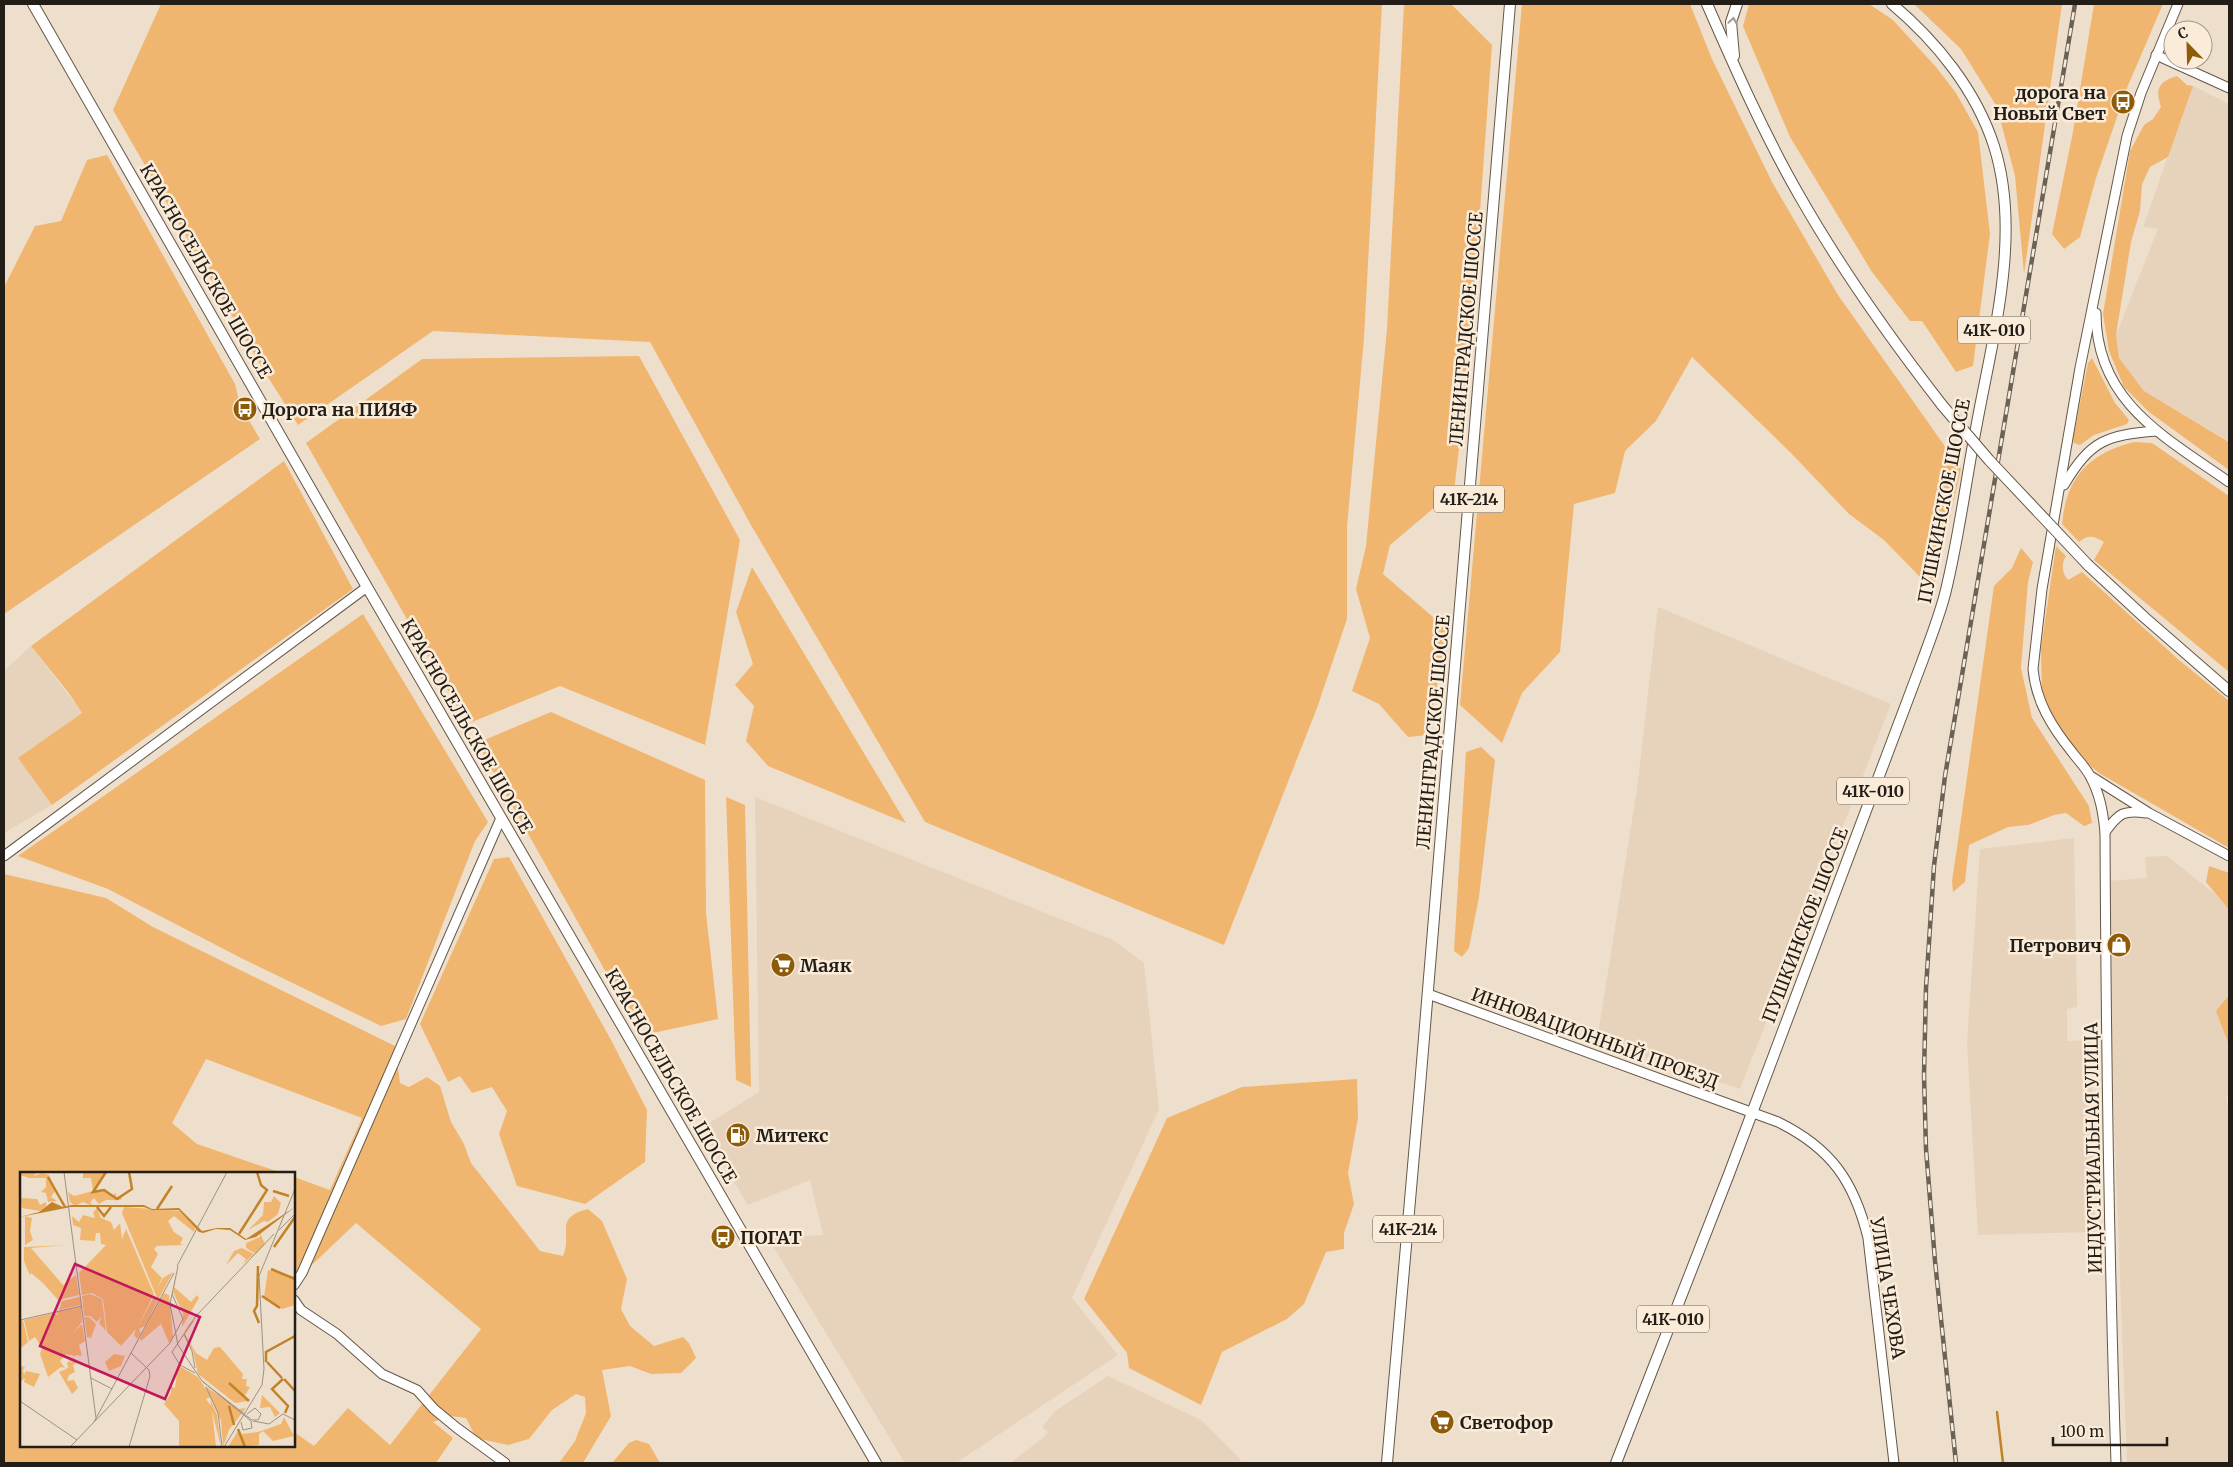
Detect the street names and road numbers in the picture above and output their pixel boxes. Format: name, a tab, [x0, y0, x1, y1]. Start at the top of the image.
street label: КРАСНОСЕЛЬСКОЕ ШОССЕ	[135, 160, 277, 383]
street label: ЛЕНИНГРАДСКОЕ ШОССЕ	[1444, 210, 1488, 447]
road number: 41К-010	[1958, 316, 2030, 344]
street label: ПУШКИНСКОЕ ШОССЕ	[1913, 396, 1975, 605]
road number: 41К-214	[1434, 486, 1504, 512]
street label: ЛЕНИНГРАДСКОЕ ШОССЕ	[1411, 613, 1455, 850]
street label: КРАСНОСЕЛЬСКОЕ ШОССЕ	[396, 615, 538, 838]
road number: 41К-010	[1837, 778, 1909, 804]
street label: ПУШКИНСКОЕ ШОССЕ	[1757, 823, 1853, 1026]
street label: КРАСНОСЕЛЬСКОЕ ШОССЕ	[600, 965, 742, 1188]
street label: ИННОВАЦИОННЫЙ ПРОЕЗД	[1468, 982, 1722, 1094]
street label: ИНДУСТРИАЛЬНАЯ УЛИЦА	[2079, 1022, 2107, 1274]
street label: УЛИЦА ЧЕХОВА	[1865, 1214, 1911, 1361]
road number: 41К-214	[1373, 1216, 1443, 1242]
road number: 41К-010	[1637, 1306, 1709, 1332]

